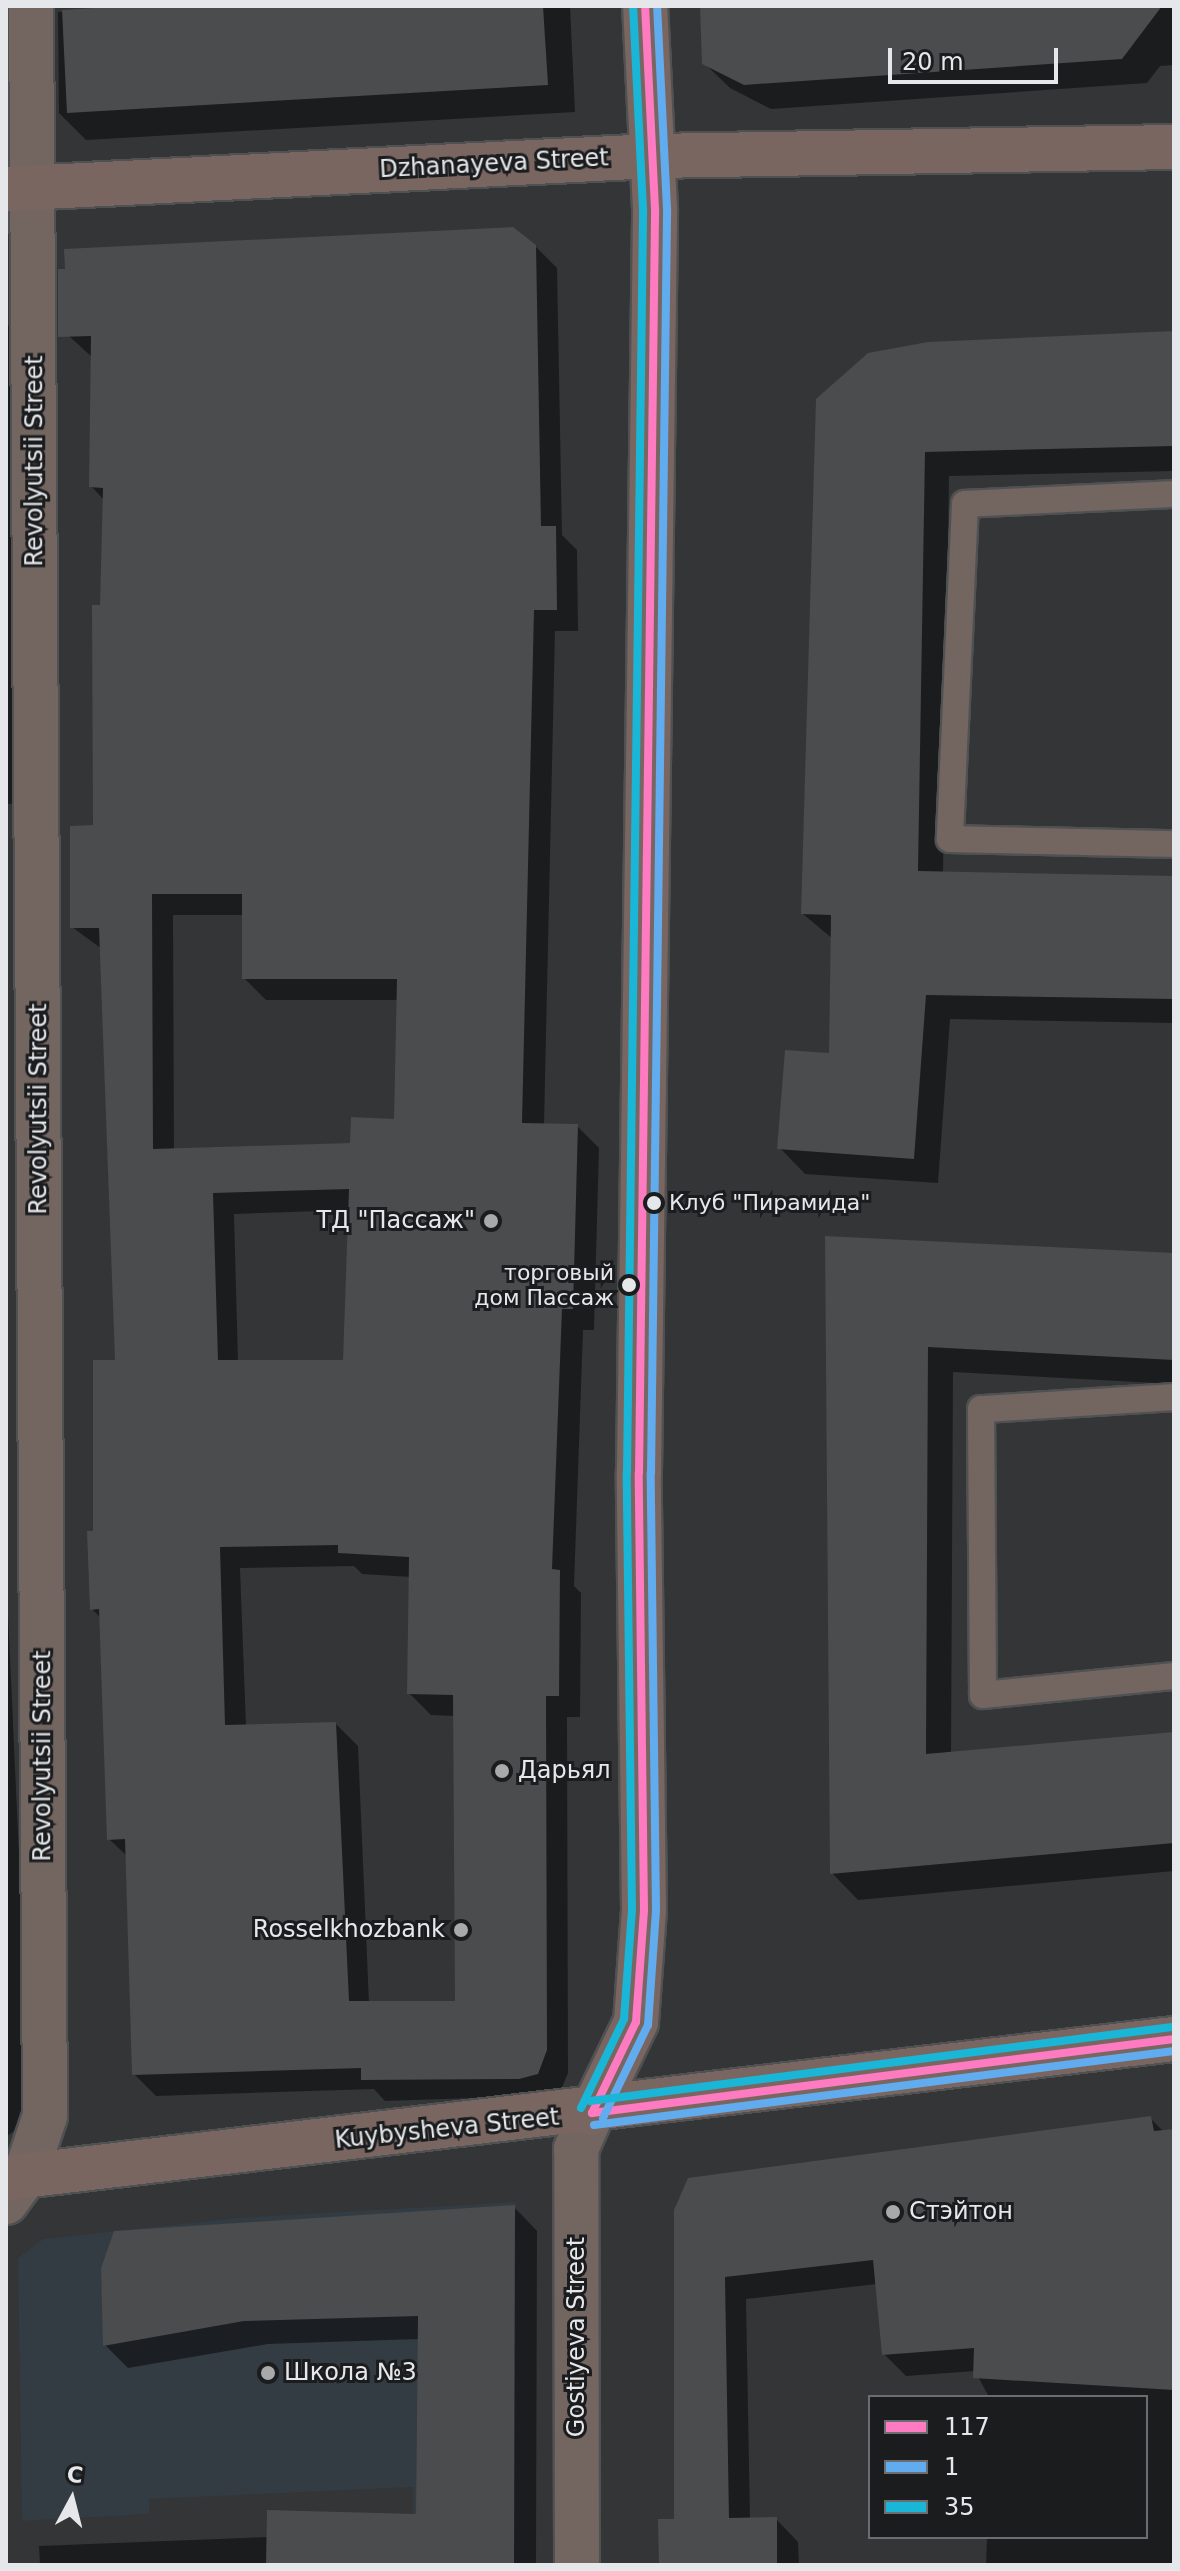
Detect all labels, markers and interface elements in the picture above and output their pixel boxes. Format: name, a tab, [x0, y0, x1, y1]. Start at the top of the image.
scale bar	[892, 32, 1062, 82]
text: 20 m	[902, 48, 964, 76]
street label: Dzhanayeva Street	[379, 144, 609, 184]
street label: Revolyutsii Street	[21, 355, 49, 567]
street label: Revolyutsii Street	[25, 1003, 53, 1215]
place label: Клуб "Пирамида"	[669, 1190, 870, 1216]
marker: Клуб "Пирамида"	[646, 1195, 662, 1211]
place label: ТД "Пассаж"	[316, 1207, 475, 1235]
marker: ТД "Пассаж"	[482, 1212, 500, 1230]
place label: торговый дом Пассаж	[474, 1259, 614, 1310]
marker: торговый дом Пассаж	[621, 1277, 637, 1293]
street label: Revolyutsii Street	[29, 1650, 57, 1862]
place label: Дарьял	[518, 1757, 611, 1785]
marker: Дарьял	[493, 1762, 511, 1780]
place label: Rosselkhozbank	[253, 1916, 445, 1944]
marker: Rosselkhozbank	[452, 1921, 470, 1939]
street label: Kuybysheva Street	[333, 2103, 561, 2155]
place label: Стэйтон	[909, 2198, 1013, 2226]
marker: Стэйтон	[884, 2203, 902, 2221]
street label: Gostiyeva Street	[563, 2237, 591, 2437]
place label: Школа №3	[284, 2359, 417, 2387]
marker: Школа №3	[259, 2364, 277, 2382]
legend	[868, 2395, 1148, 2539]
text: 117	[944, 2413, 990, 2441]
text: 1	[944, 2453, 959, 2481]
north arrow	[32, 2459, 112, 2539]
text: С	[65, 2461, 85, 2488]
text: 35	[944, 2493, 975, 2521]

